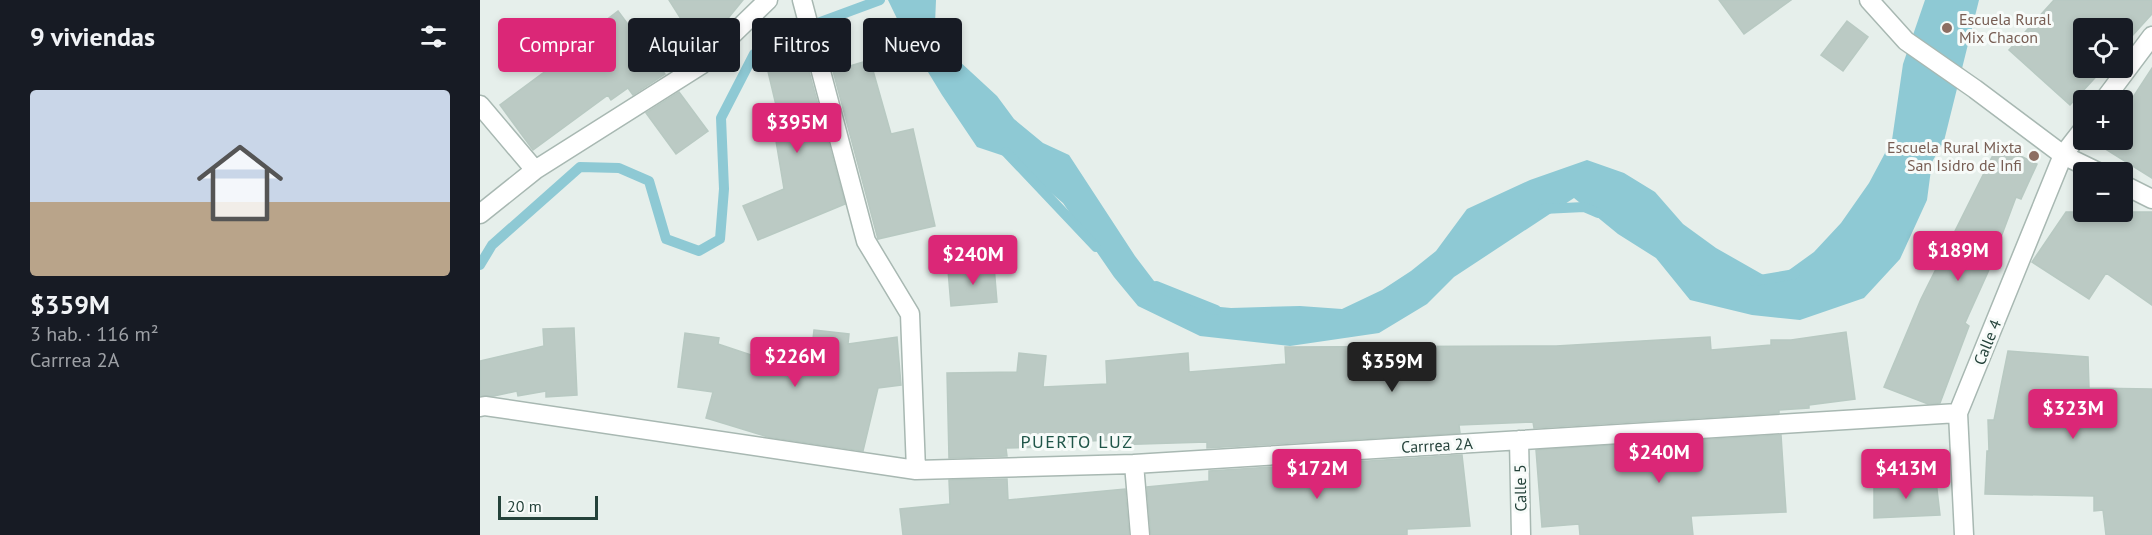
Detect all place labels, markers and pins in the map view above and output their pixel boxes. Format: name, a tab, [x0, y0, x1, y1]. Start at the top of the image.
place label: Escuela Rural Mix Chacon	[1959, 9, 2052, 47]
marker: Escuela Rural Mix Chacon	[1940, 21, 1954, 35]
pin: $395M	[755, 103, 839, 154]
place label: Escuela Rural Mixta San Isidro de Infi	[1887, 137, 2022, 175]
marker: Escuela Rural Mixta San Isidro de Infi	[2027, 149, 2041, 163]
pin: $189M	[1916, 231, 2000, 282]
pin: $240M	[931, 235, 1015, 286]
pin: $226M	[753, 337, 837, 388]
pin: $359M	[1350, 342, 1434, 393]
pin: $323M	[2031, 389, 2115, 440]
pin: $240M	[1617, 433, 1701, 484]
pin: $172M	[1275, 449, 1359, 500]
pin: $413M	[1864, 449, 1948, 500]

